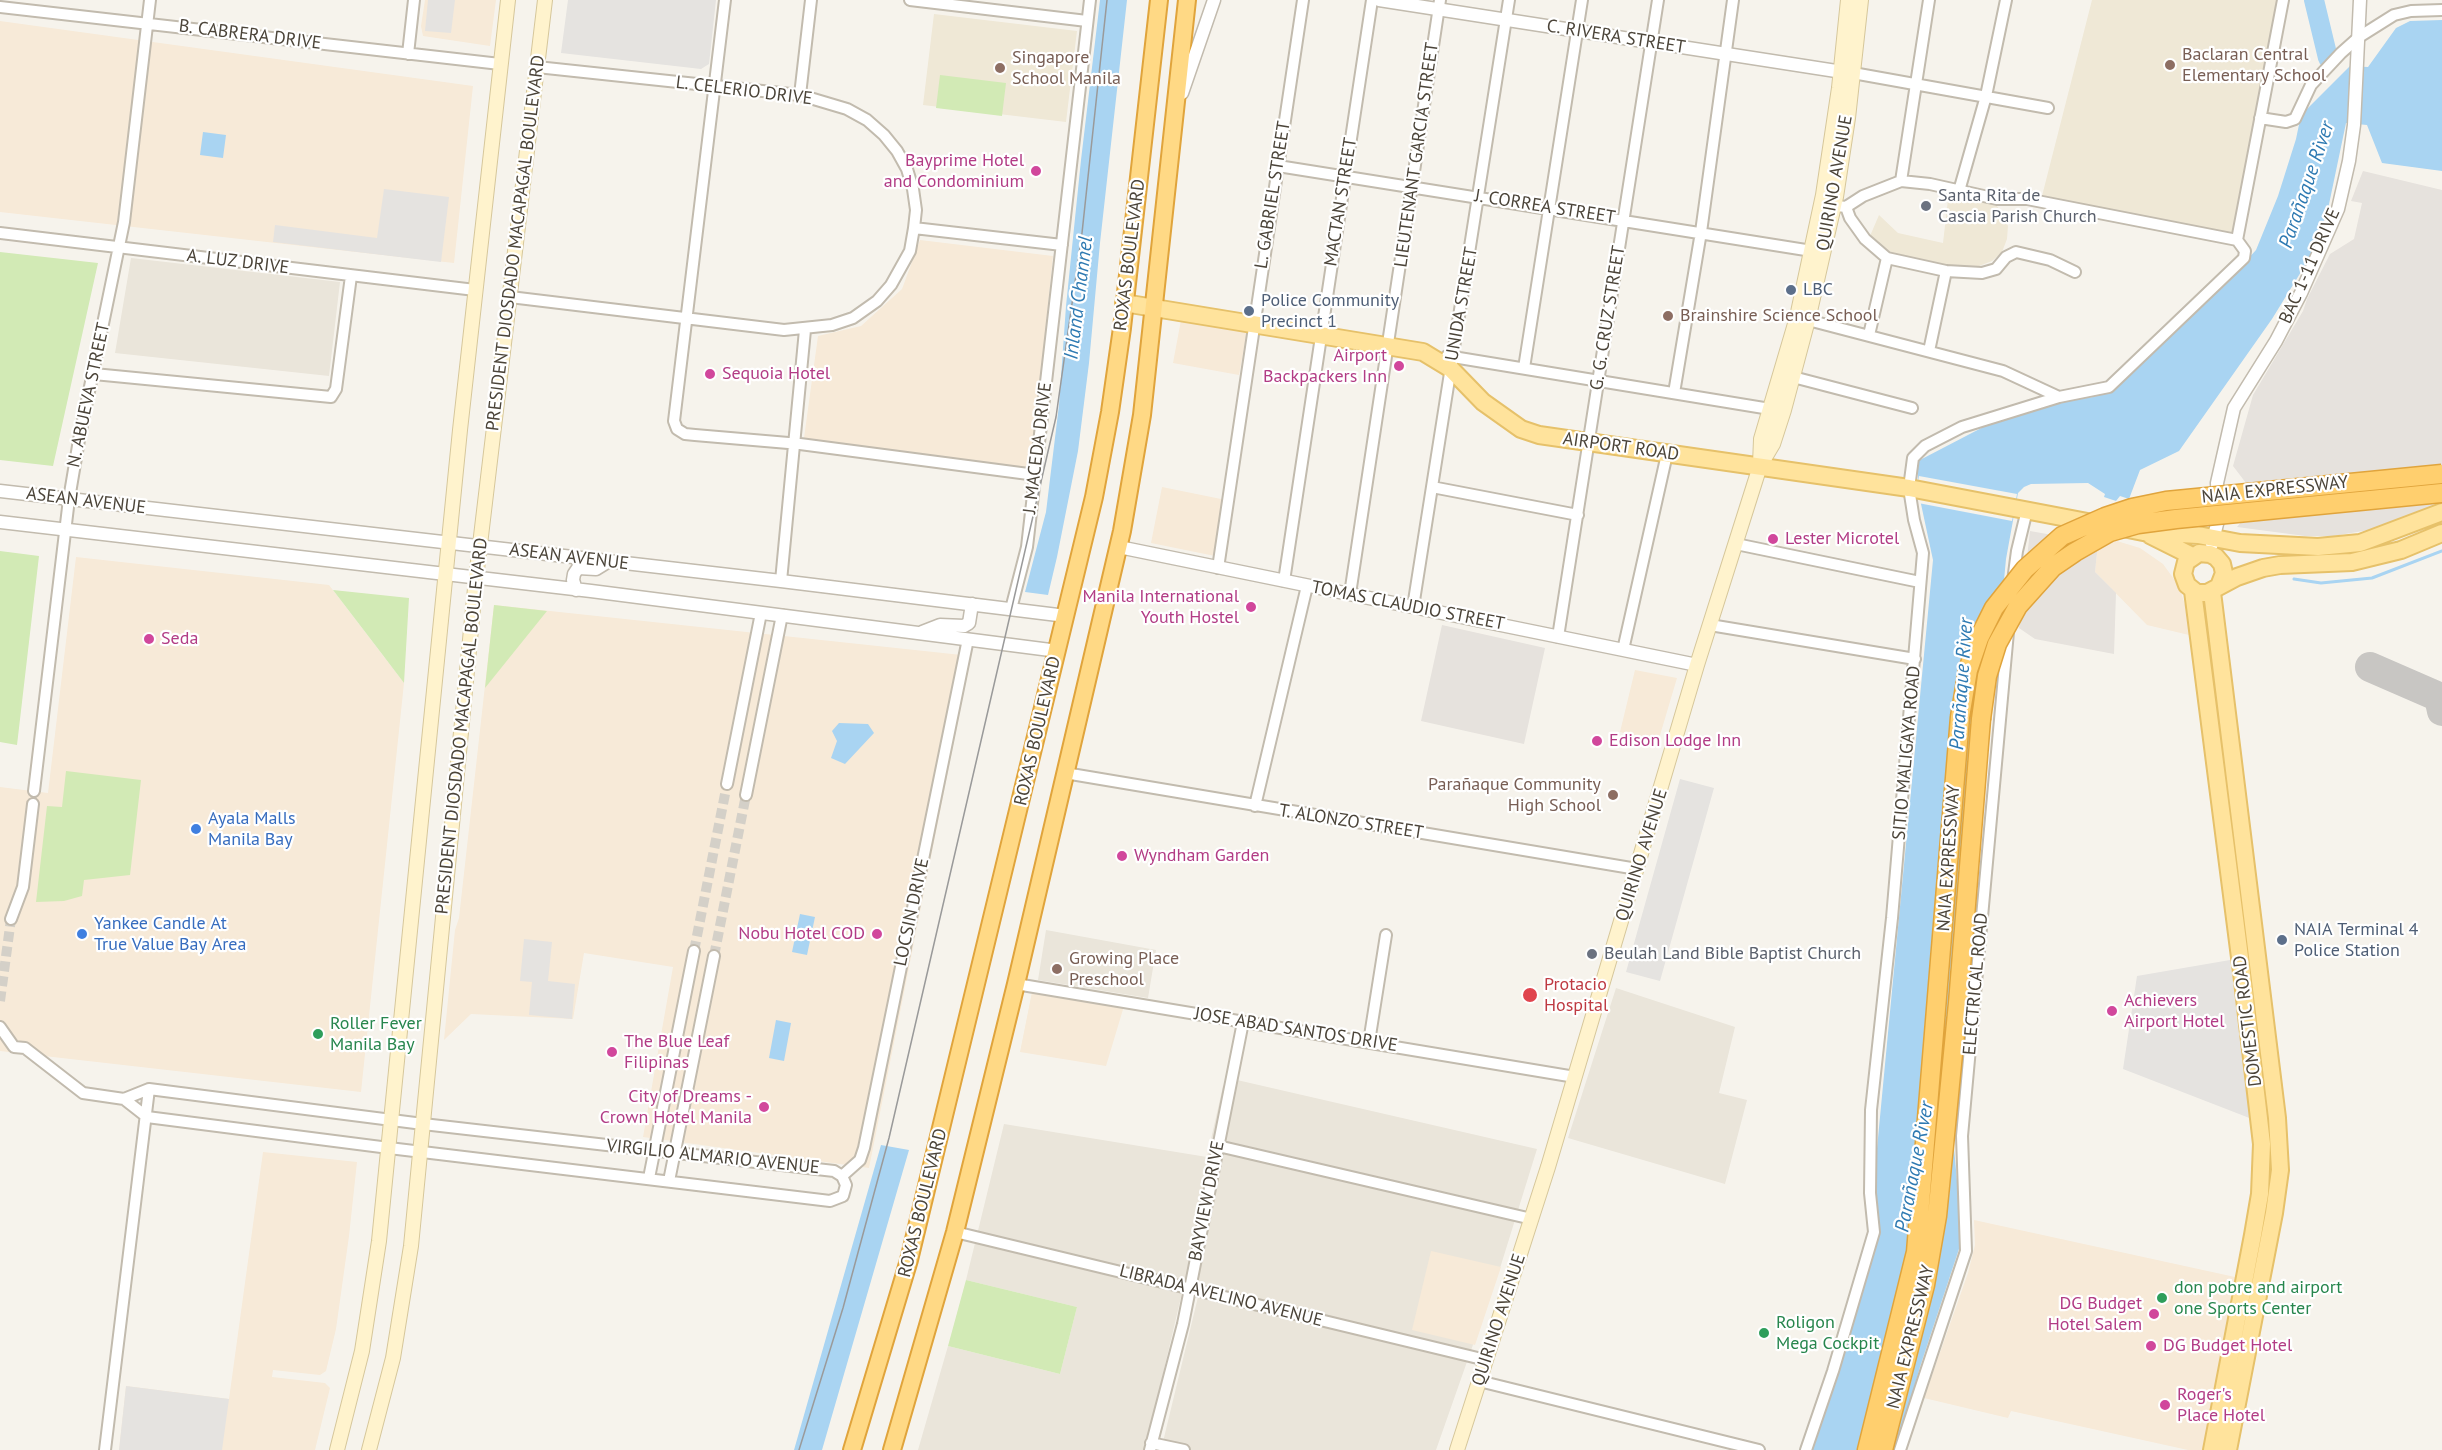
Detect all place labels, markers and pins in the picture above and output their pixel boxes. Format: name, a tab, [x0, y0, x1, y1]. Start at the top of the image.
place label: Baclaran Central Elementary School	[2182, 44, 2326, 86]
place label: Singapore School Manila	[1012, 47, 1121, 90]
marker: Baclaran Central Elementary School	[2163, 58, 2177, 72]
marker: Singapore School Manila	[993, 61, 1007, 75]
place label: Bayprime Hotel and Condominium	[884, 150, 1024, 192]
marker: Bayprime Hotel and Condominium	[1029, 164, 1043, 178]
place label: Santa Rita de Cascia Parish Church	[1938, 185, 2097, 228]
marker: Santa Rita de Cascia Parish Church	[1919, 199, 1933, 213]
place label: LBC	[1803, 279, 1833, 301]
marker: LBC	[1784, 283, 1798, 297]
place label: Police Community Precinct 1	[1261, 290, 1399, 332]
marker: Police Community Precinct 1	[1242, 304, 1256, 318]
place label: Brainshire Science School	[1680, 305, 1878, 327]
marker: Brainshire Science School	[1661, 309, 1675, 323]
place label: Airport Backpackers Inn	[1263, 345, 1387, 388]
marker: Airport Backpackers Inn	[1392, 359, 1406, 373]
place label: Sequoia Hotel	[722, 363, 830, 385]
marker: Sequoia Hotel	[703, 367, 717, 381]
place label: Lester Microtel	[1785, 528, 1899, 550]
marker: Lester Microtel	[1766, 532, 1780, 546]
place label: Manila International Youth Hostel	[1083, 586, 1239, 628]
marker: Manila International Youth Hostel	[1244, 600, 1258, 614]
place label: Seda	[161, 628, 198, 650]
marker: Seda	[142, 632, 156, 646]
place label: Edison Lodge Inn	[1609, 730, 1741, 752]
marker: Edison Lodge Inn	[1590, 734, 1604, 748]
place label: Parañaque Community High School	[1428, 774, 1601, 816]
marker: Parañaque Community High School	[1606, 788, 1620, 802]
place label: Ayala Malls Manila Bay	[208, 808, 295, 850]
marker: Ayala Malls Manila Bay	[189, 822, 203, 836]
place label: Wyndham Garden	[1134, 845, 1269, 867]
marker: Wyndham Garden	[1115, 849, 1129, 863]
place label: Yankee Candle At True Value Bay Area	[94, 913, 246, 956]
place label: NAIA Terminal 4 Police Station	[2294, 919, 2418, 962]
place label: Nobu Hotel COD	[738, 923, 865, 945]
marker: Yankee Candle At True Value Bay Area	[75, 927, 89, 941]
marker: Nobu Hotel COD	[870, 927, 884, 941]
marker: NAIA Terminal 4 Police Station	[2275, 933, 2289, 947]
place label: Beulah Land Bible Baptist Church	[1604, 943, 1861, 965]
marker: Beulah Land Bible Baptist Church	[1585, 947, 1599, 961]
place label: Growing Place Preschool	[1069, 948, 1179, 990]
marker: Growing Place Preschool	[1050, 962, 1064, 976]
place label: Protacio Hospital	[1544, 974, 1608, 1016]
marker: Protacio Hospital	[1521, 986, 1539, 1004]
place label: Achievers Airport Hotel	[2124, 990, 2224, 1032]
marker: Achievers Airport Hotel	[2105, 1004, 2119, 1018]
place label: Roller Fever Manila Bay	[330, 1013, 422, 1056]
marker: Roller Fever Manila Bay	[311, 1027, 325, 1041]
place label: The Blue Leaf Filipinas	[624, 1031, 729, 1074]
marker: The Blue Leaf Filipinas	[605, 1045, 619, 1059]
place label: City of Dreams - Crown Hotel Manila	[600, 1086, 752, 1128]
marker: City of Dreams - Crown Hotel Manila	[757, 1100, 771, 1114]
place label: don pobre and airport one Sports Center	[2174, 1277, 2342, 1320]
marker: don pobre and airport one Sports Center	[2155, 1291, 2169, 1305]
place label: DG Budget Hotel Salem	[2048, 1293, 2142, 1336]
marker: DG Budget Hotel Salem	[2147, 1307, 2161, 1321]
place label: Roligon Mega Cockpit	[1776, 1312, 1879, 1354]
marker: Roligon Mega Cockpit	[1757, 1326, 1771, 1340]
place label: DG Budget Hotel	[2163, 1335, 2292, 1357]
marker: DG Budget Hotel	[2144, 1339, 2158, 1353]
place label: Roger's Place Hotel	[2177, 1384, 2265, 1426]
marker: Roger's Place Hotel	[2158, 1398, 2172, 1412]

